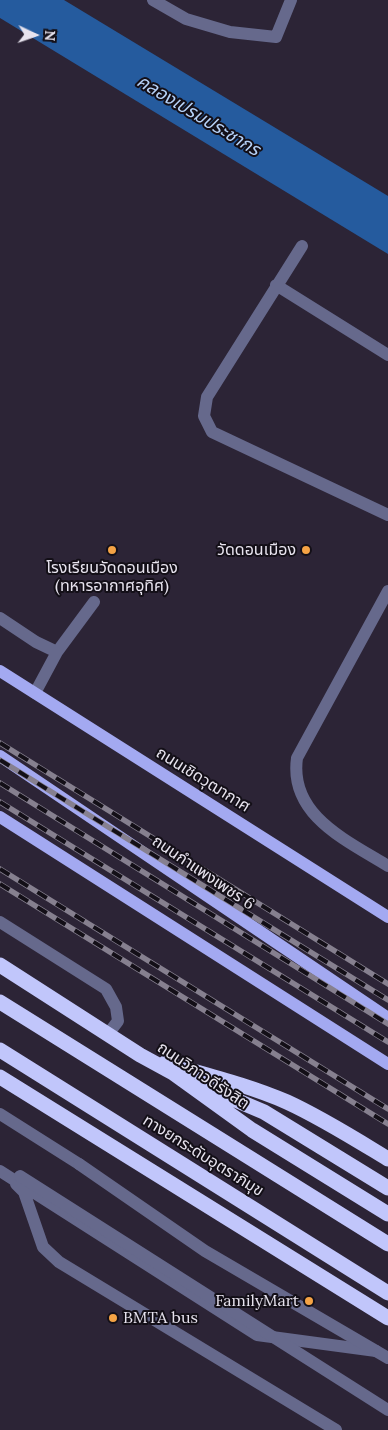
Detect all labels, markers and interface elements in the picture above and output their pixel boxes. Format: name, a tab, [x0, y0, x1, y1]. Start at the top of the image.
north arrow	[10, 10, 60, 60]
text: N	[41, 30, 59, 42]
water label: คลองเปรมประชากร	[133, 71, 263, 161]
place label: วัดดอนเมือง	[217, 540, 296, 560]
marker: โรงเรียนวัดดอนเมือง (ทหารอากาศอุทิศ)	[106, 544, 118, 556]
marker: วัดดอนเมือง	[300, 544, 312, 556]
place label: โรงเรียนวัดดอนเมือง (ทหารอากาศอุทิศ)	[46, 558, 178, 596]
street label: ถนนเชิดวุฒากาศ	[152, 743, 254, 817]
street label: ถนนกำแพงเพชร 6	[148, 832, 258, 914]
street label: ถนนวิภาวดีรังสิต	[153, 1038, 253, 1114]
street label: ทางยกระดับอุตราภิมุข	[139, 1111, 267, 1201]
place label: FamilyMart	[215, 1291, 299, 1311]
marker: FamilyMart	[303, 1295, 315, 1307]
place label: BMTA bus	[123, 1308, 198, 1328]
marker: BMTA bus	[107, 1312, 119, 1324]

